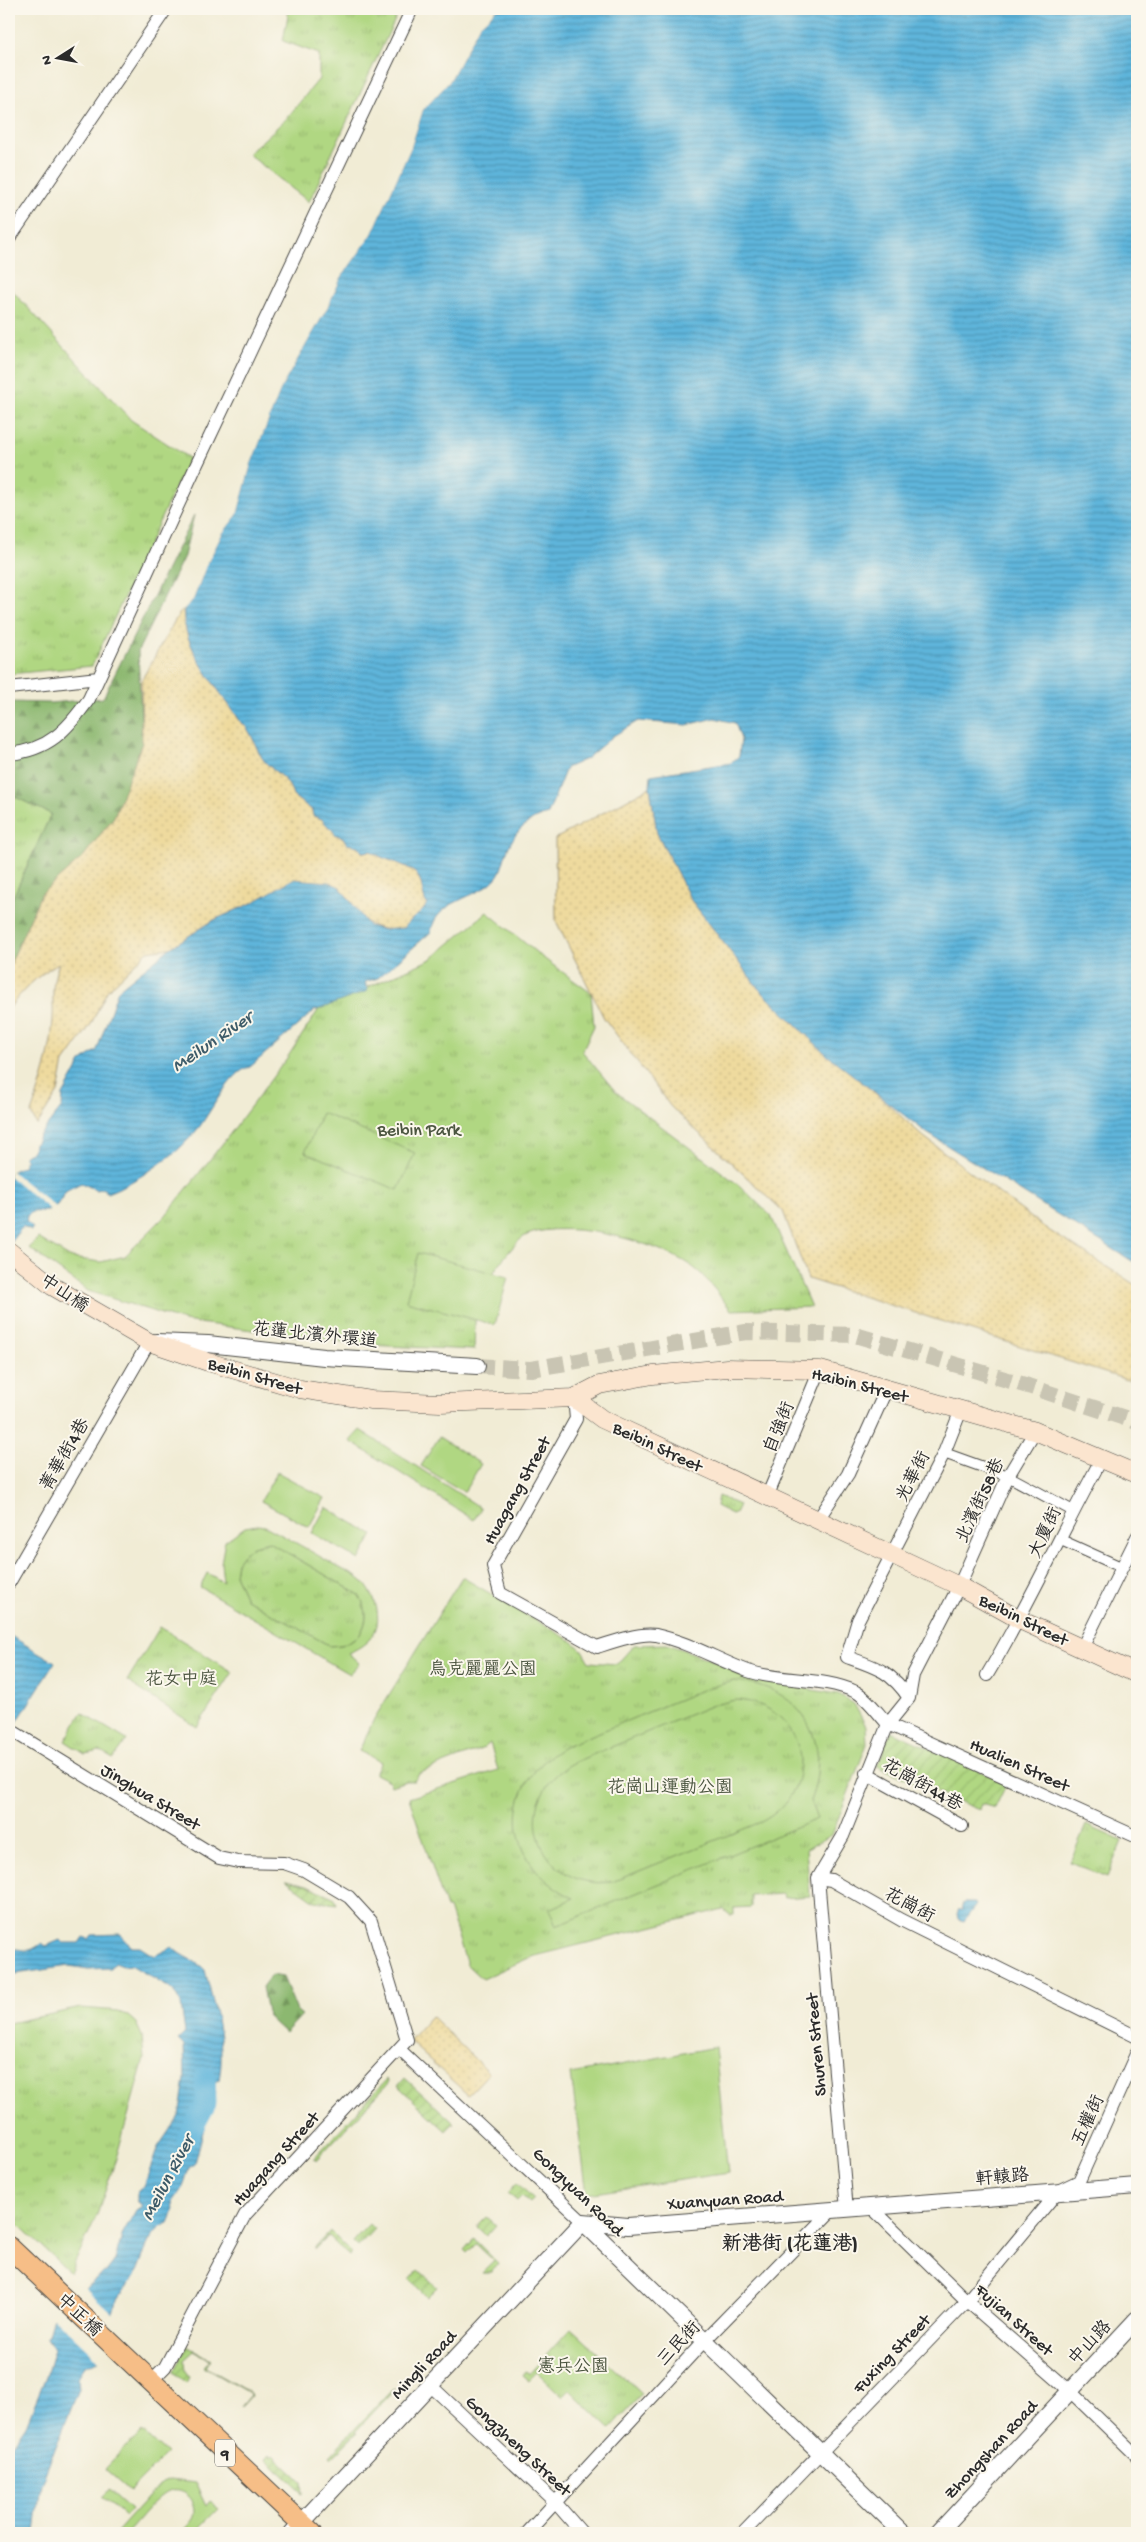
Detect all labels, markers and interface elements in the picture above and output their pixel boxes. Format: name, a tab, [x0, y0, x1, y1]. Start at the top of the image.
north arrow	[32, 32, 82, 82]
text: N	[38, 54, 57, 66]
water label: Meilun River	[168, 1005, 261, 1078]
park label: Beibin Park	[377, 1121, 462, 1142]
street label: 中山橋	[35, 1269, 92, 1318]
street label: 花蓮北濱外環道	[251, 1318, 379, 1354]
street label: Beibin Street	[204, 1354, 305, 1401]
street label: Haibin Street	[809, 1364, 911, 1409]
street label: 自強街	[760, 1399, 800, 1457]
street label: 菁華街4巷	[36, 1415, 95, 1495]
street label: Beibin Street	[608, 1418, 707, 1479]
street label: Huagang Street	[480, 1432, 557, 1549]
street label: 光華街	[892, 1448, 936, 1506]
street label: 北濱街58巷	[952, 1455, 1010, 1547]
street label: 大廈街	[1024, 1504, 1067, 1562]
street label: Beibin Street	[974, 1590, 1072, 1653]
park label: 烏克麗麗公園	[429, 1659, 537, 1681]
park label: 花女中庭	[145, 1669, 217, 1691]
street label: Hualien Street	[966, 1735, 1073, 1798]
street label: 花崗街44巷	[878, 1754, 967, 1817]
street label: Jinghua Street	[96, 1760, 205, 1837]
park label: 花崗山運動公園	[607, 1776, 733, 1799]
street label: 花崗街	[880, 1882, 939, 1928]
street label: Shuren Street	[802, 1991, 832, 2097]
street label: 五權街	[1068, 2092, 1110, 2150]
street label: Huagang Street	[229, 2107, 326, 2211]
water label: Meilun River	[137, 2129, 203, 2225]
street label: Gongyuan Road	[527, 2144, 628, 2243]
street label: 軒轅路	[974, 2165, 1030, 2191]
street label: Xuanyuan Road	[666, 2187, 785, 2216]
district label: 新港街 (花蓮港)	[722, 2232, 858, 2257]
street label: Fujian Street	[969, 2280, 1058, 2362]
street label: 中正橋	[51, 2289, 106, 2342]
street label: Fuxing Street	[849, 2310, 937, 2399]
street label: 中山路	[1064, 2316, 1117, 2371]
street label: 三民街	[653, 2317, 706, 2372]
street label: Mingli Road	[388, 2326, 463, 2405]
park label: 憲兵公園	[537, 2356, 609, 2378]
street label: Gongzheng Street	[460, 2392, 576, 2502]
street label: Zhongshan Road	[941, 2396, 1044, 2505]
road number: 9	[215, 2440, 235, 2466]

